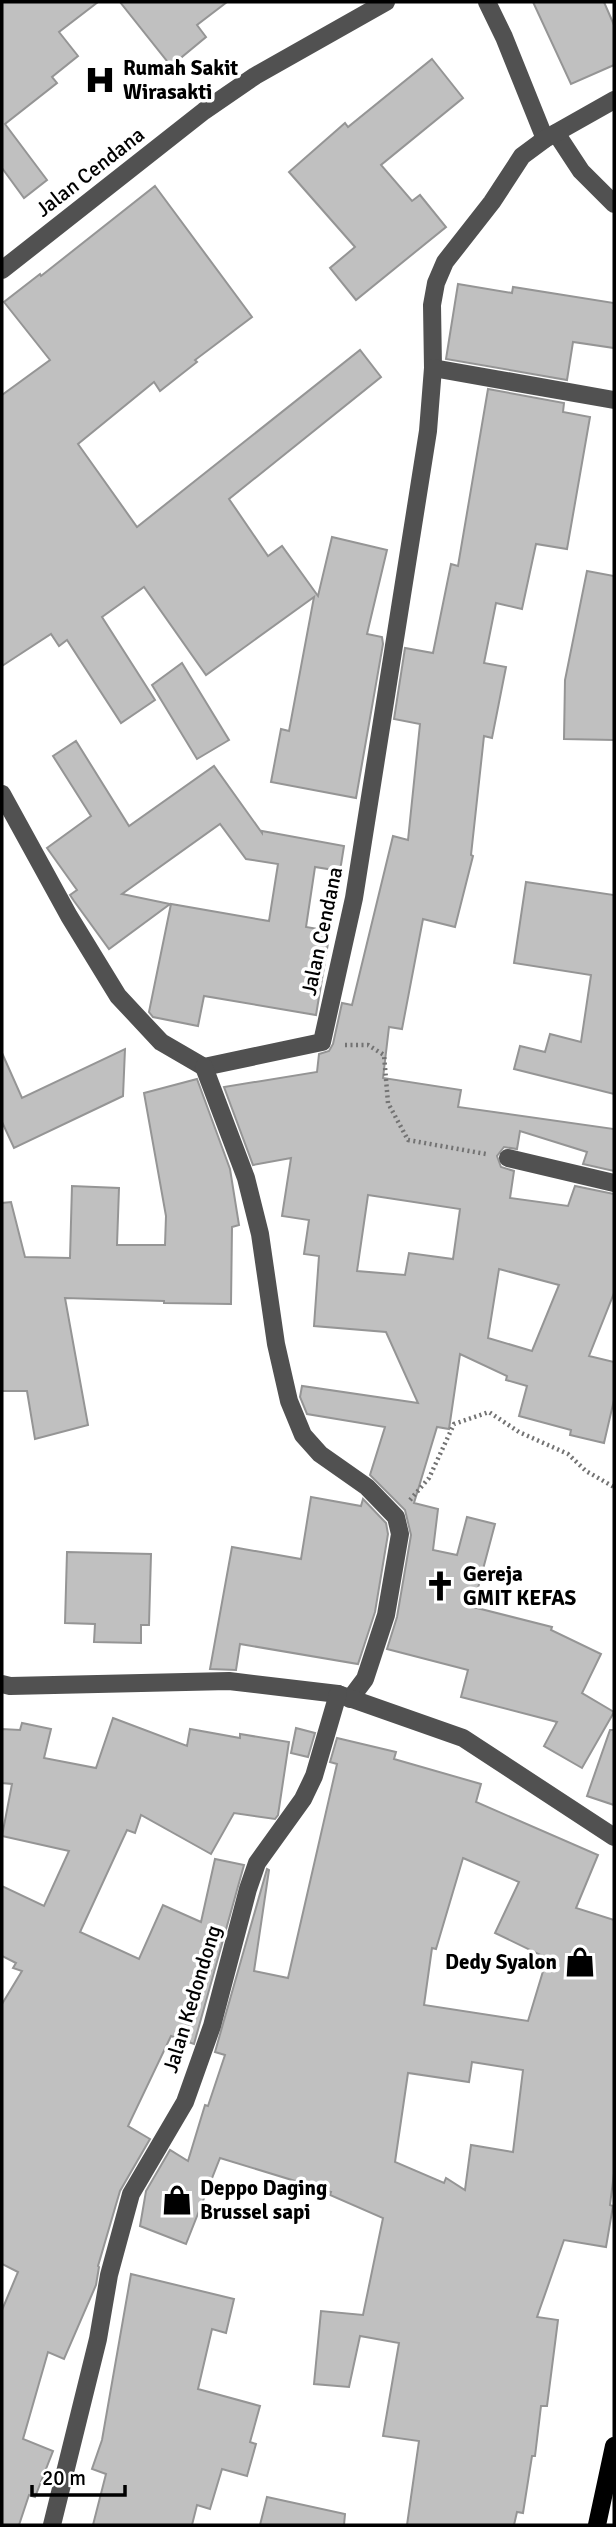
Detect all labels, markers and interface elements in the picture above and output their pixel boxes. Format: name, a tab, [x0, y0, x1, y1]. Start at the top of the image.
place label: Rumah Sakit Wirasakti	[123, 55, 238, 105]
hospital icon: Rumah Sakit Wirasakti	[83, 63, 117, 97]
street label: Jalan Cendana	[30, 121, 150, 223]
street label: Jalan Cendana	[296, 864, 348, 998]
place label: Gereja GMIT KEFAS	[463, 1561, 577, 1611]
church icon: Gereja GMIT KEFAS	[423, 1569, 457, 1603]
street label: Jalan Kedondong	[157, 1922, 227, 2076]
shop icon: Dedy Syalon	[563, 1945, 597, 1979]
place label: Dedy Syalon	[445, 1949, 557, 1975]
place label: Deppo Daging Brussel sapi	[200, 2175, 327, 2225]
shop icon: Deppo Daging Brussel sapi	[160, 2183, 194, 2217]
scale bar	[32, 2454, 124, 2498]
text: 20 m	[42, 2465, 86, 2491]

